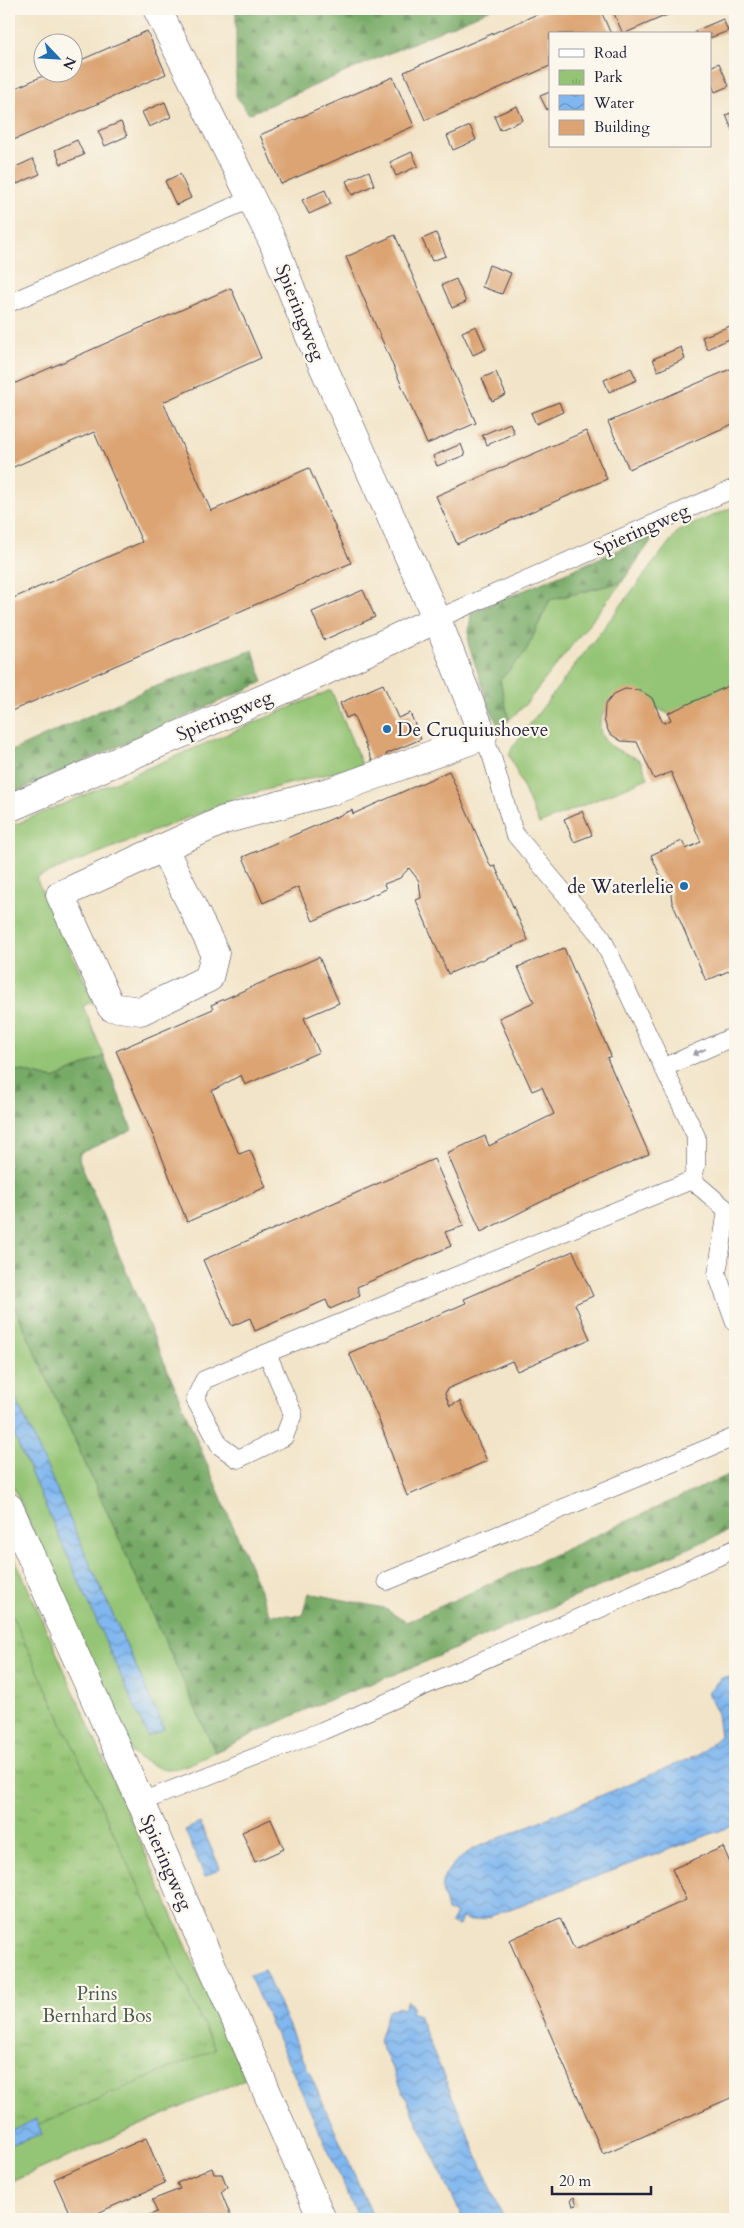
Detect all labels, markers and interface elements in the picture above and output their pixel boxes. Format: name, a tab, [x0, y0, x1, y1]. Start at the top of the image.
north arrow	[32, 32, 82, 82]
legend	[549, 32, 712, 148]
text: Road	[594, 43, 627, 63]
text: N	[58, 54, 81, 73]
text: Park	[594, 67, 623, 87]
text: Water	[593, 93, 635, 113]
text: Building	[594, 117, 650, 137]
street label: Spieringweg	[269, 260, 331, 365]
street label: Spieringweg	[590, 497, 694, 563]
street label: Spieringweg	[172, 684, 277, 748]
place label: De Cruquiushoeve	[397, 717, 548, 743]
marker: De Cruquiushoeve	[381, 723, 393, 735]
place label: de Waterlelie	[567, 874, 674, 900]
marker: de Waterlelie	[678, 880, 690, 892]
one-way arrow	[692, 1049, 706, 1057]
street label: Spieringweg	[133, 1811, 199, 1915]
park label: Prins Bernhard Bos	[42, 1981, 152, 2029]
scale bar	[552, 2163, 650, 2195]
text: 20 m	[559, 2171, 591, 2191]

